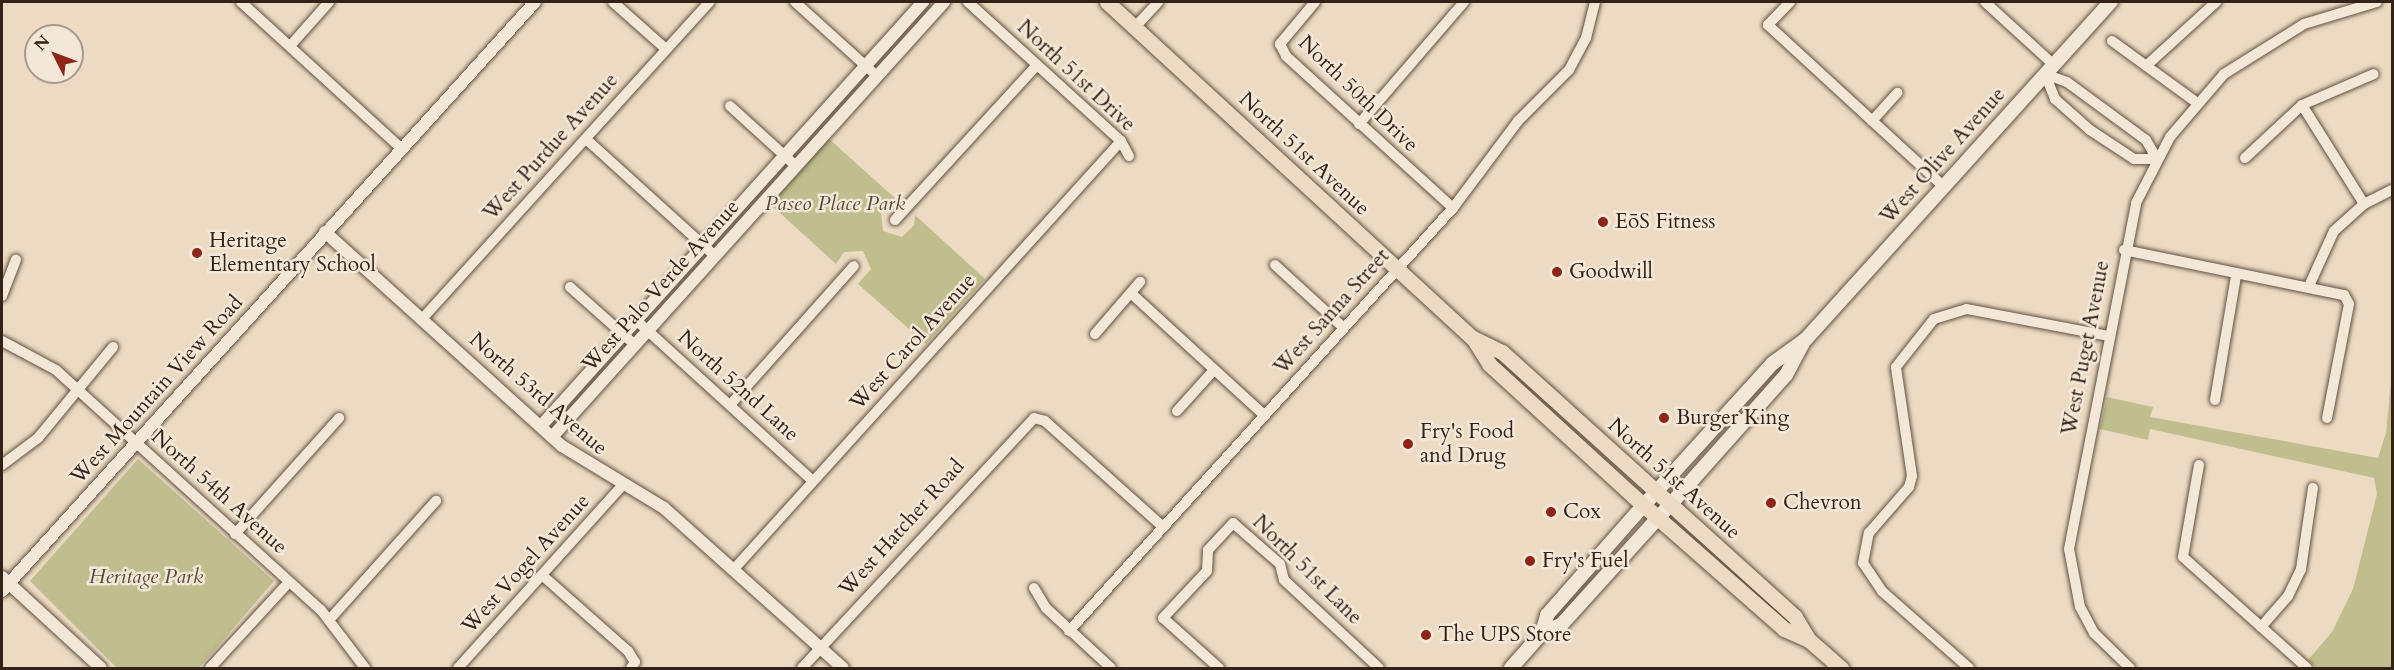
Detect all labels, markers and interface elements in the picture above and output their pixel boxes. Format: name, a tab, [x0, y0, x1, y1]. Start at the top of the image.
street label: North 51st Drive	[1012, 15, 1140, 137]
north arrow	[24, 24, 84, 84]
street label: North 50th Drive	[1293, 30, 1423, 158]
text: N	[29, 31, 55, 56]
street label: West Purdue Avenue	[478, 68, 624, 226]
street label: West Olive Avenue	[1875, 82, 2011, 230]
street label: North 51st Avenue	[1233, 87, 1375, 221]
park label: Paseo Place Park	[765, 191, 905, 217]
street label: West Palo Verde Avenue	[577, 195, 745, 377]
place label: EōS Fitness	[1615, 209, 1715, 235]
marker: EōS Fitness	[1596, 215, 1610, 229]
place label: Heritage Elementary School	[209, 228, 376, 278]
street label: West Sanna Street	[1269, 244, 1395, 380]
marker: Heritage Elementary School	[190, 246, 204, 260]
street label: West Puget Avenue	[2057, 258, 2115, 438]
place label: Goodwill	[1569, 259, 1653, 285]
marker: Goodwill	[1550, 265, 1564, 279]
street label: West Carol Avenue	[845, 268, 981, 416]
street label: West Mountain View Road	[66, 290, 248, 490]
street label: North 52nd Lane	[672, 325, 804, 447]
street label: North 53rd Avenue	[464, 327, 612, 461]
place label: Burger King	[1676, 405, 1789, 431]
marker: Burger King	[1657, 411, 1671, 425]
street label: North 51st Avenue	[1603, 413, 1745, 545]
place label: Fry's Food and Drug	[1420, 419, 1514, 469]
street label: North 54th Avenue	[146, 424, 292, 560]
marker: Fry's Food and Drug	[1401, 437, 1415, 451]
street label: West Hatcher Road	[834, 454, 970, 602]
street label: West Vogel Avenue	[457, 489, 595, 639]
place label: Chevron	[1783, 490, 1862, 516]
marker: Chevron	[1764, 496, 1778, 510]
place label: Cox	[1563, 499, 1601, 525]
marker: Cox	[1544, 505, 1558, 519]
street label: North 51st Lane	[1247, 510, 1367, 630]
place label: Fry's Fuel	[1542, 548, 1629, 574]
marker: Fry's Fuel	[1523, 554, 1537, 568]
park label: Heritage Park	[89, 564, 203, 590]
place label: The UPS Store	[1438, 622, 1572, 648]
marker: The UPS Store	[1419, 628, 1433, 642]

